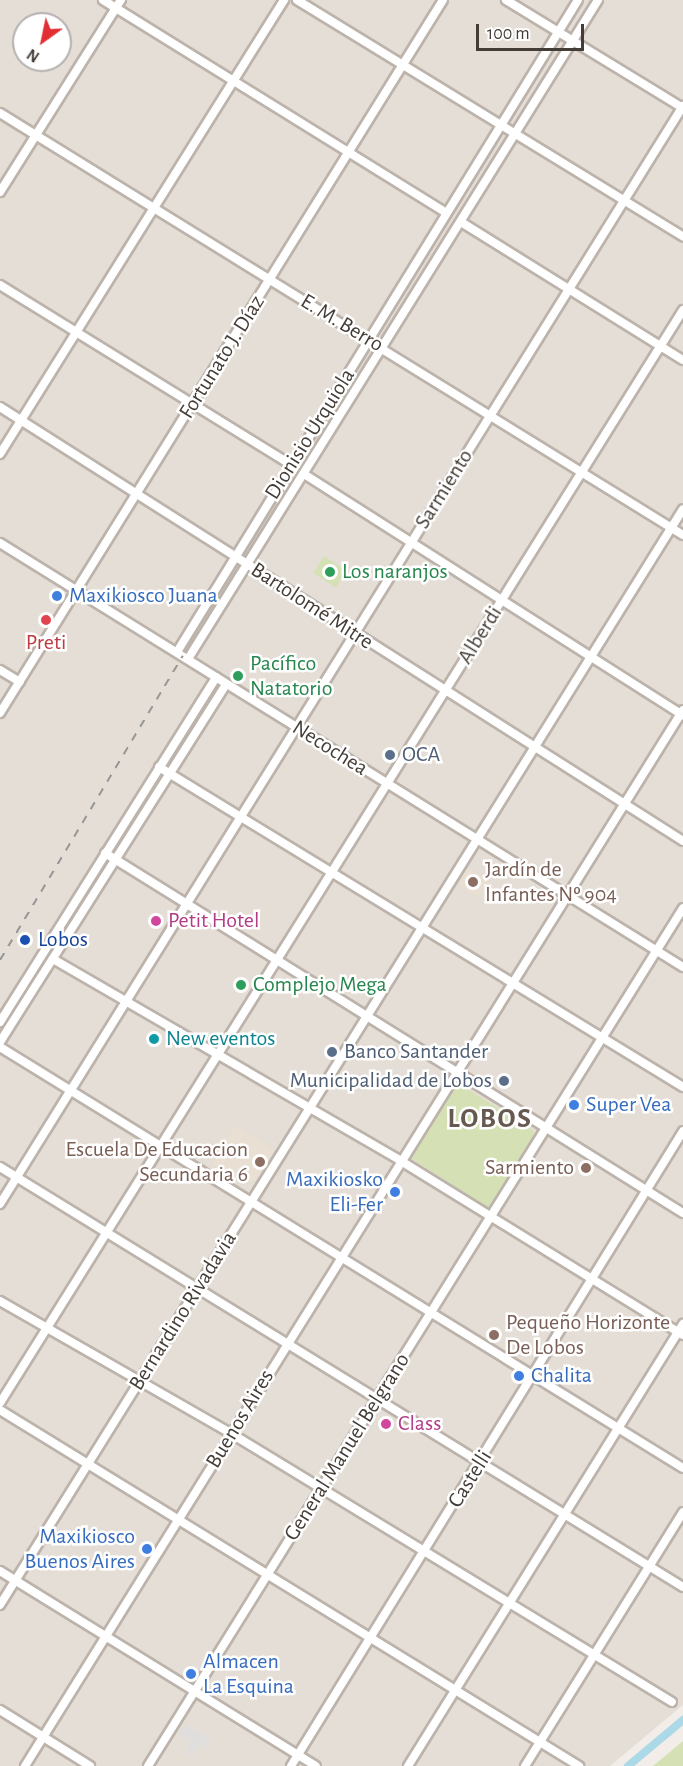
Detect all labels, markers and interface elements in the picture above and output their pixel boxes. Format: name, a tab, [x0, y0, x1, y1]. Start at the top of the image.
north arrow	[12, 12, 72, 72]
scale bar	[479, 12, 587, 50]
text: 100 m	[487, 25, 530, 43]
text: N	[24, 46, 42, 65]
street label: E. M. Berro	[296, 288, 388, 358]
street label: Fortunato J. Díaz	[174, 290, 270, 424]
street label: Dionisio Urquiola	[259, 364, 361, 504]
street label: Sarmiento	[409, 444, 479, 534]
street label: Bartolomé Mitre	[246, 557, 378, 655]
place label: Los naranjos	[342, 559, 448, 585]
marker: Los naranjos	[323, 565, 337, 579]
place label: Maxikiosco Juana	[69, 583, 218, 609]
marker: Maxikiosco Juana	[50, 589, 64, 603]
street label: Alberdi	[452, 601, 508, 669]
marker: Preti	[39, 613, 53, 627]
place label: Preti	[26, 630, 66, 656]
place label: Pacífico Natatorio	[250, 650, 332, 702]
marker: Pacífico Natatorio	[231, 669, 245, 683]
street label: Necochea	[287, 714, 373, 782]
place label: OCA	[402, 742, 440, 768]
marker: OCA	[383, 748, 397, 762]
place label: Jardín de Infantes Nº 904	[485, 856, 617, 908]
marker: Jardín de Infantes Nº 904	[466, 875, 480, 889]
place label: Petit Hotel	[168, 908, 259, 934]
marker: Petit Hotel	[149, 914, 163, 928]
place label: Lobos	[38, 927, 88, 953]
marker: Lobos	[16, 931, 34, 949]
place label: Complejo Mega	[253, 972, 387, 998]
marker: Complejo Mega	[234, 978, 248, 992]
place label: New eventos	[166, 1026, 275, 1052]
marker: New eventos	[147, 1032, 161, 1046]
place label: Banco Santander	[344, 1039, 488, 1065]
marker: Banco Santander	[325, 1045, 339, 1059]
place label: Municipalidad de Lobos	[290, 1068, 492, 1094]
marker: Municipalidad de Lobos	[497, 1074, 511, 1088]
place label: Super Vea	[586, 1092, 671, 1118]
marker: Super Vea	[567, 1098, 581, 1112]
district label: LOBOS	[448, 1102, 532, 1136]
place label: Escuela De Educacion Secundaria 6	[65, 1136, 248, 1188]
marker: Escuela De Educacion Secundaria 6	[253, 1155, 267, 1169]
place label: Sarmiento	[485, 1155, 574, 1181]
marker: Sarmiento	[579, 1161, 593, 1175]
place label: Maxikiosko Eli-Fer	[286, 1166, 383, 1218]
marker: Maxikiosko Eli-Fer	[388, 1185, 402, 1199]
street label: Bernardino Rivadavia	[123, 1227, 243, 1395]
place label: Pequeño Horizonte De Lobos	[506, 1309, 670, 1360]
marker: Pequeño Horizonte De Lobos	[487, 1328, 501, 1342]
street label: General Manuel Belgrano	[279, 1348, 415, 1546]
place label: Chalita	[531, 1363, 592, 1389]
street label: Buenos Aires	[200, 1365, 280, 1473]
marker: Chalita	[512, 1369, 526, 1383]
place label: Class	[398, 1411, 441, 1437]
marker: Class	[379, 1417, 393, 1431]
street label: Castelli	[442, 1445, 498, 1513]
place label: Maxikiosco Buenos Aires	[25, 1523, 135, 1574]
marker: Maxikiosco Buenos Aires	[140, 1542, 154, 1556]
place label: Almacen La Esquina	[203, 1648, 294, 1700]
marker: Almacen La Esquina	[184, 1667, 198, 1681]

